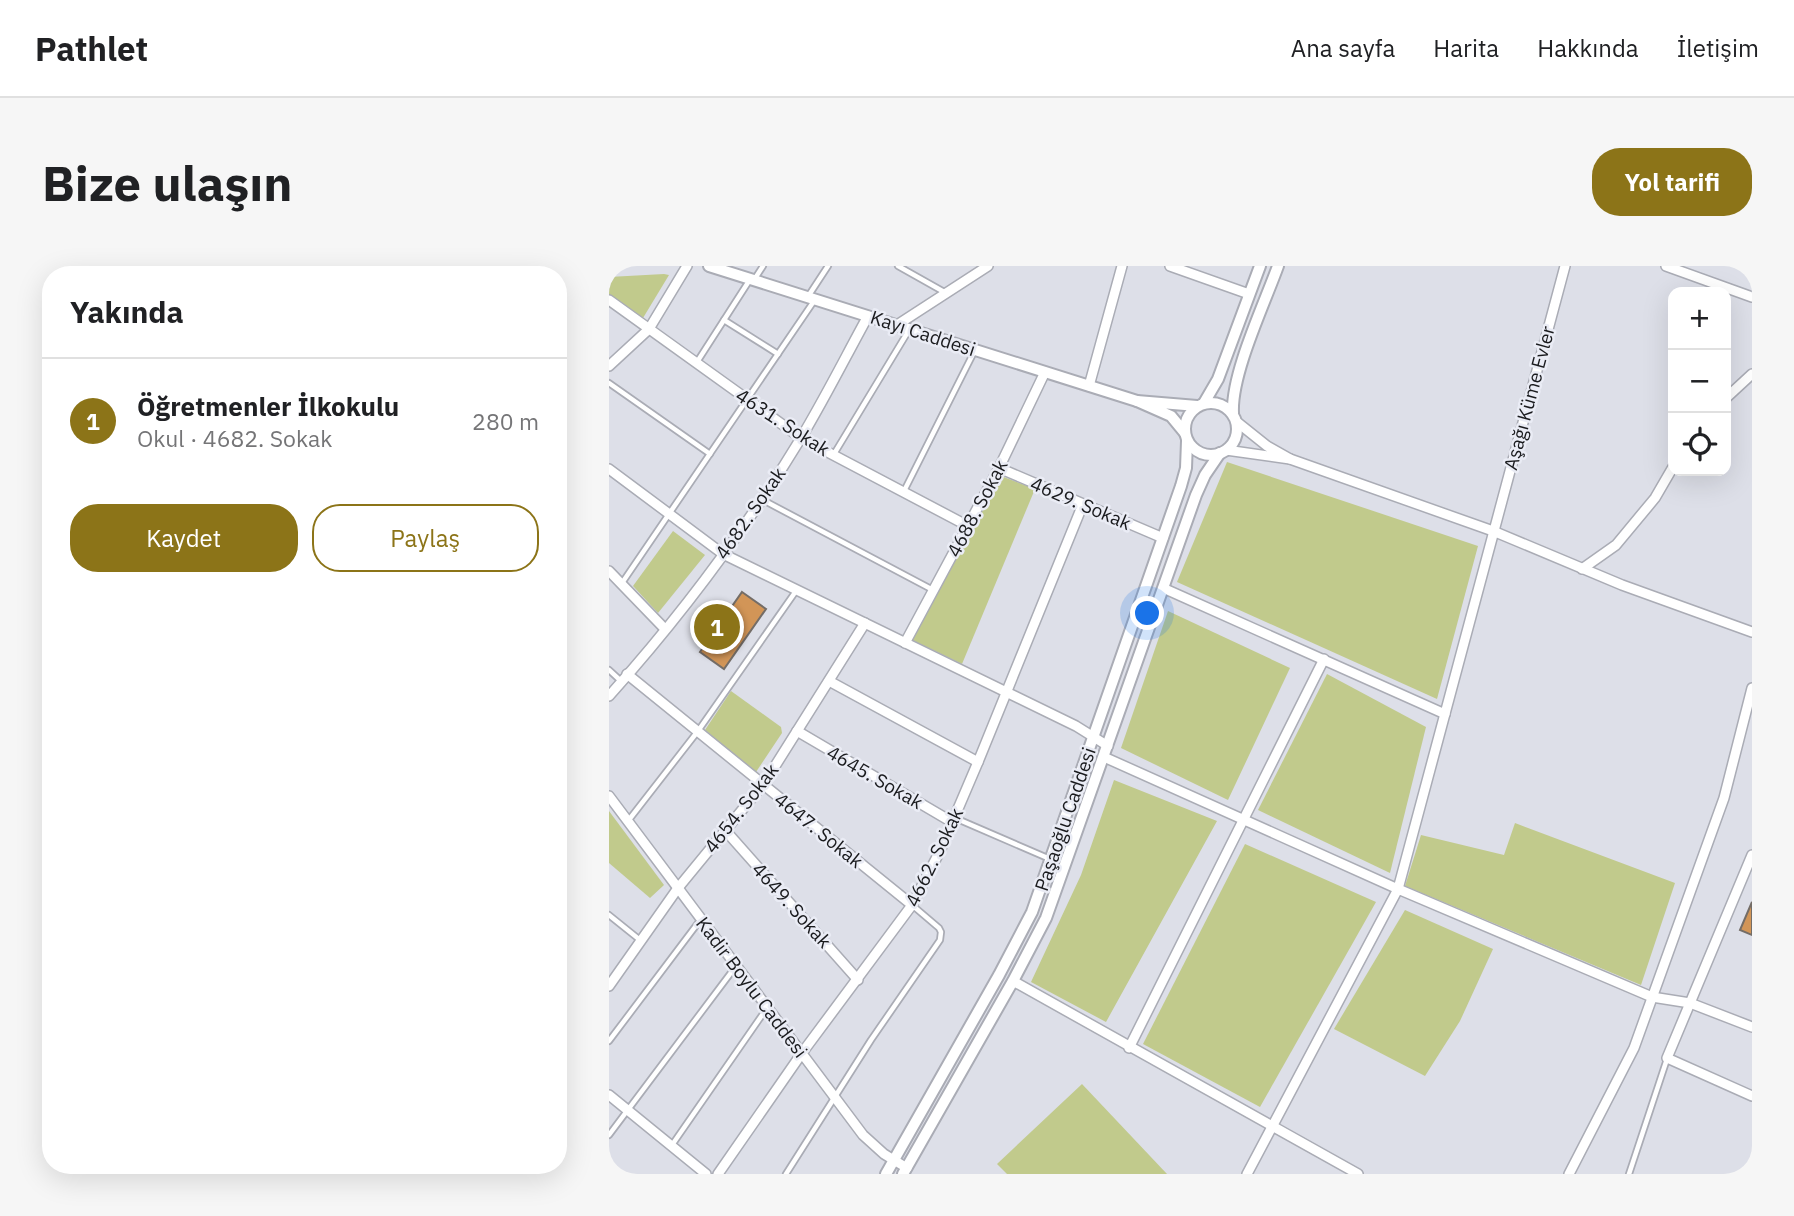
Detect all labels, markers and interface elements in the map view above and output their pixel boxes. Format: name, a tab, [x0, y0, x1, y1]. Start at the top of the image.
text: Pathlet	[35, 27, 148, 70]
text: Ana sayfa	[1291, 32, 1395, 64]
text: Harita	[1433, 32, 1499, 64]
text: Hakkında	[1537, 32, 1639, 64]
text: İletişim	[1677, 32, 1759, 64]
button: Yol tarifi	[1592, 148, 1752, 216]
text: Bize ulaşın	[42, 151, 292, 214]
map controls	[1668, 287, 1731, 476]
button: +	[1668, 287, 1731, 350]
text: Yakında	[70, 292, 184, 331]
street label: Kayı Caddesi	[867, 305, 979, 361]
street label: Aşağı Küme Evler	[1498, 323, 1560, 473]
button: −	[1668, 350, 1731, 413]
street label: 4631. Sokak	[732, 383, 834, 461]
text: Öğretmenler İlkokulu	[137, 389, 399, 423]
text: 1	[86, 406, 100, 436]
text: 280 m	[472, 406, 539, 436]
button: locate	[1668, 413, 1731, 476]
text: Okul · 4682. Sokak	[137, 423, 332, 453]
street label: 4688. Sokak	[941, 455, 1013, 561]
street label: 4682. Sokak	[709, 462, 791, 564]
street label: 4629. Sokak	[1027, 471, 1135, 535]
button: Kaydet	[70, 504, 298, 572]
button: Paylaş	[312, 504, 539, 572]
your location	[1130, 596, 1164, 630]
pin: 1	[694, 601, 740, 653]
street label: 4645. Sokak	[823, 740, 927, 814]
street label: Paşaoğlu Caddesi	[1029, 744, 1101, 894]
street label: 4654. Sokak	[699, 758, 783, 858]
street label: 4647. Sokak	[770, 787, 868, 873]
street label: 4662. Sokak	[900, 804, 968, 910]
street label: 4649. Sokak	[747, 857, 837, 953]
street label: Kadir Boylu Caddesi	[691, 912, 813, 1062]

